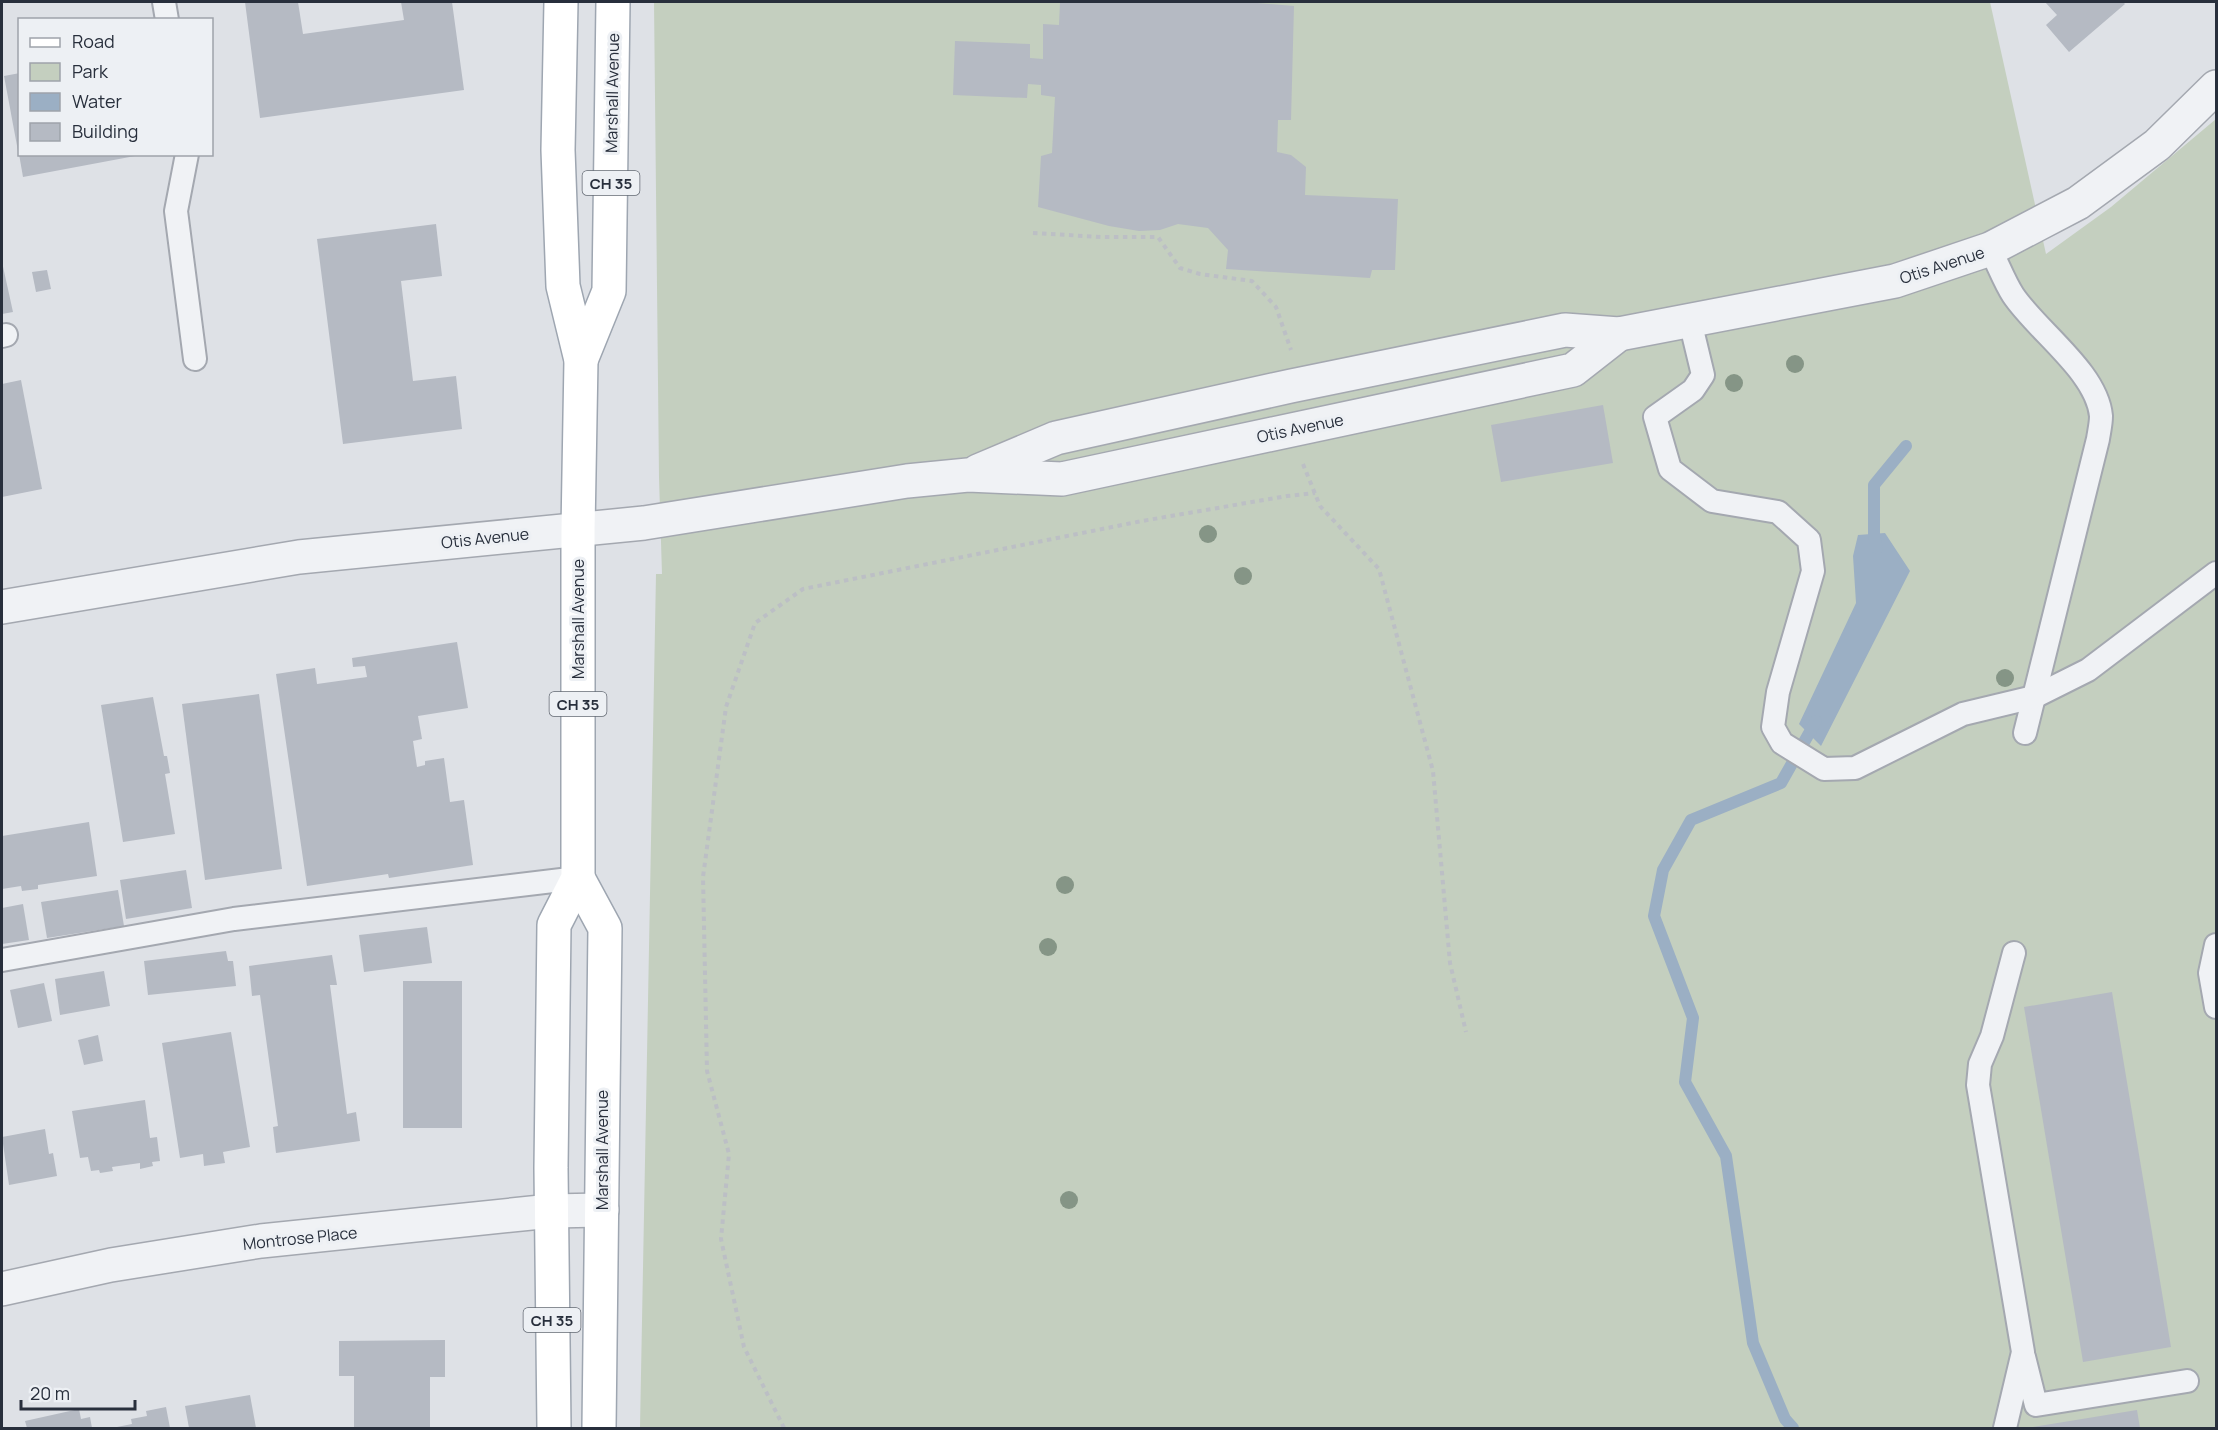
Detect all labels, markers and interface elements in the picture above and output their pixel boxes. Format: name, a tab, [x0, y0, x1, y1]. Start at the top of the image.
legend	[18, 18, 213, 156]
text: Road	[72, 29, 115, 53]
street label: Marshall Avenue	[600, 33, 624, 153]
text: Park	[72, 59, 109, 83]
text: Water	[72, 89, 122, 113]
text: Building	[72, 119, 138, 143]
road number: CH 35	[582, 171, 640, 195]
street label: Otis Avenue	[1897, 241, 1987, 289]
street label: Otis Avenue	[1255, 408, 1345, 448]
street label: Otis Avenue	[440, 522, 530, 554]
street label: Marshall Avenue	[567, 559, 589, 679]
road number: CH 35	[550, 692, 606, 716]
street label: Marshall Avenue	[591, 1090, 613, 1210]
street label: Montrose Place	[242, 1221, 358, 1255]
road number: CH 35	[524, 1308, 580, 1332]
scale bar	[21, 1373, 135, 1411]
text: 20 m	[30, 1381, 70, 1405]

